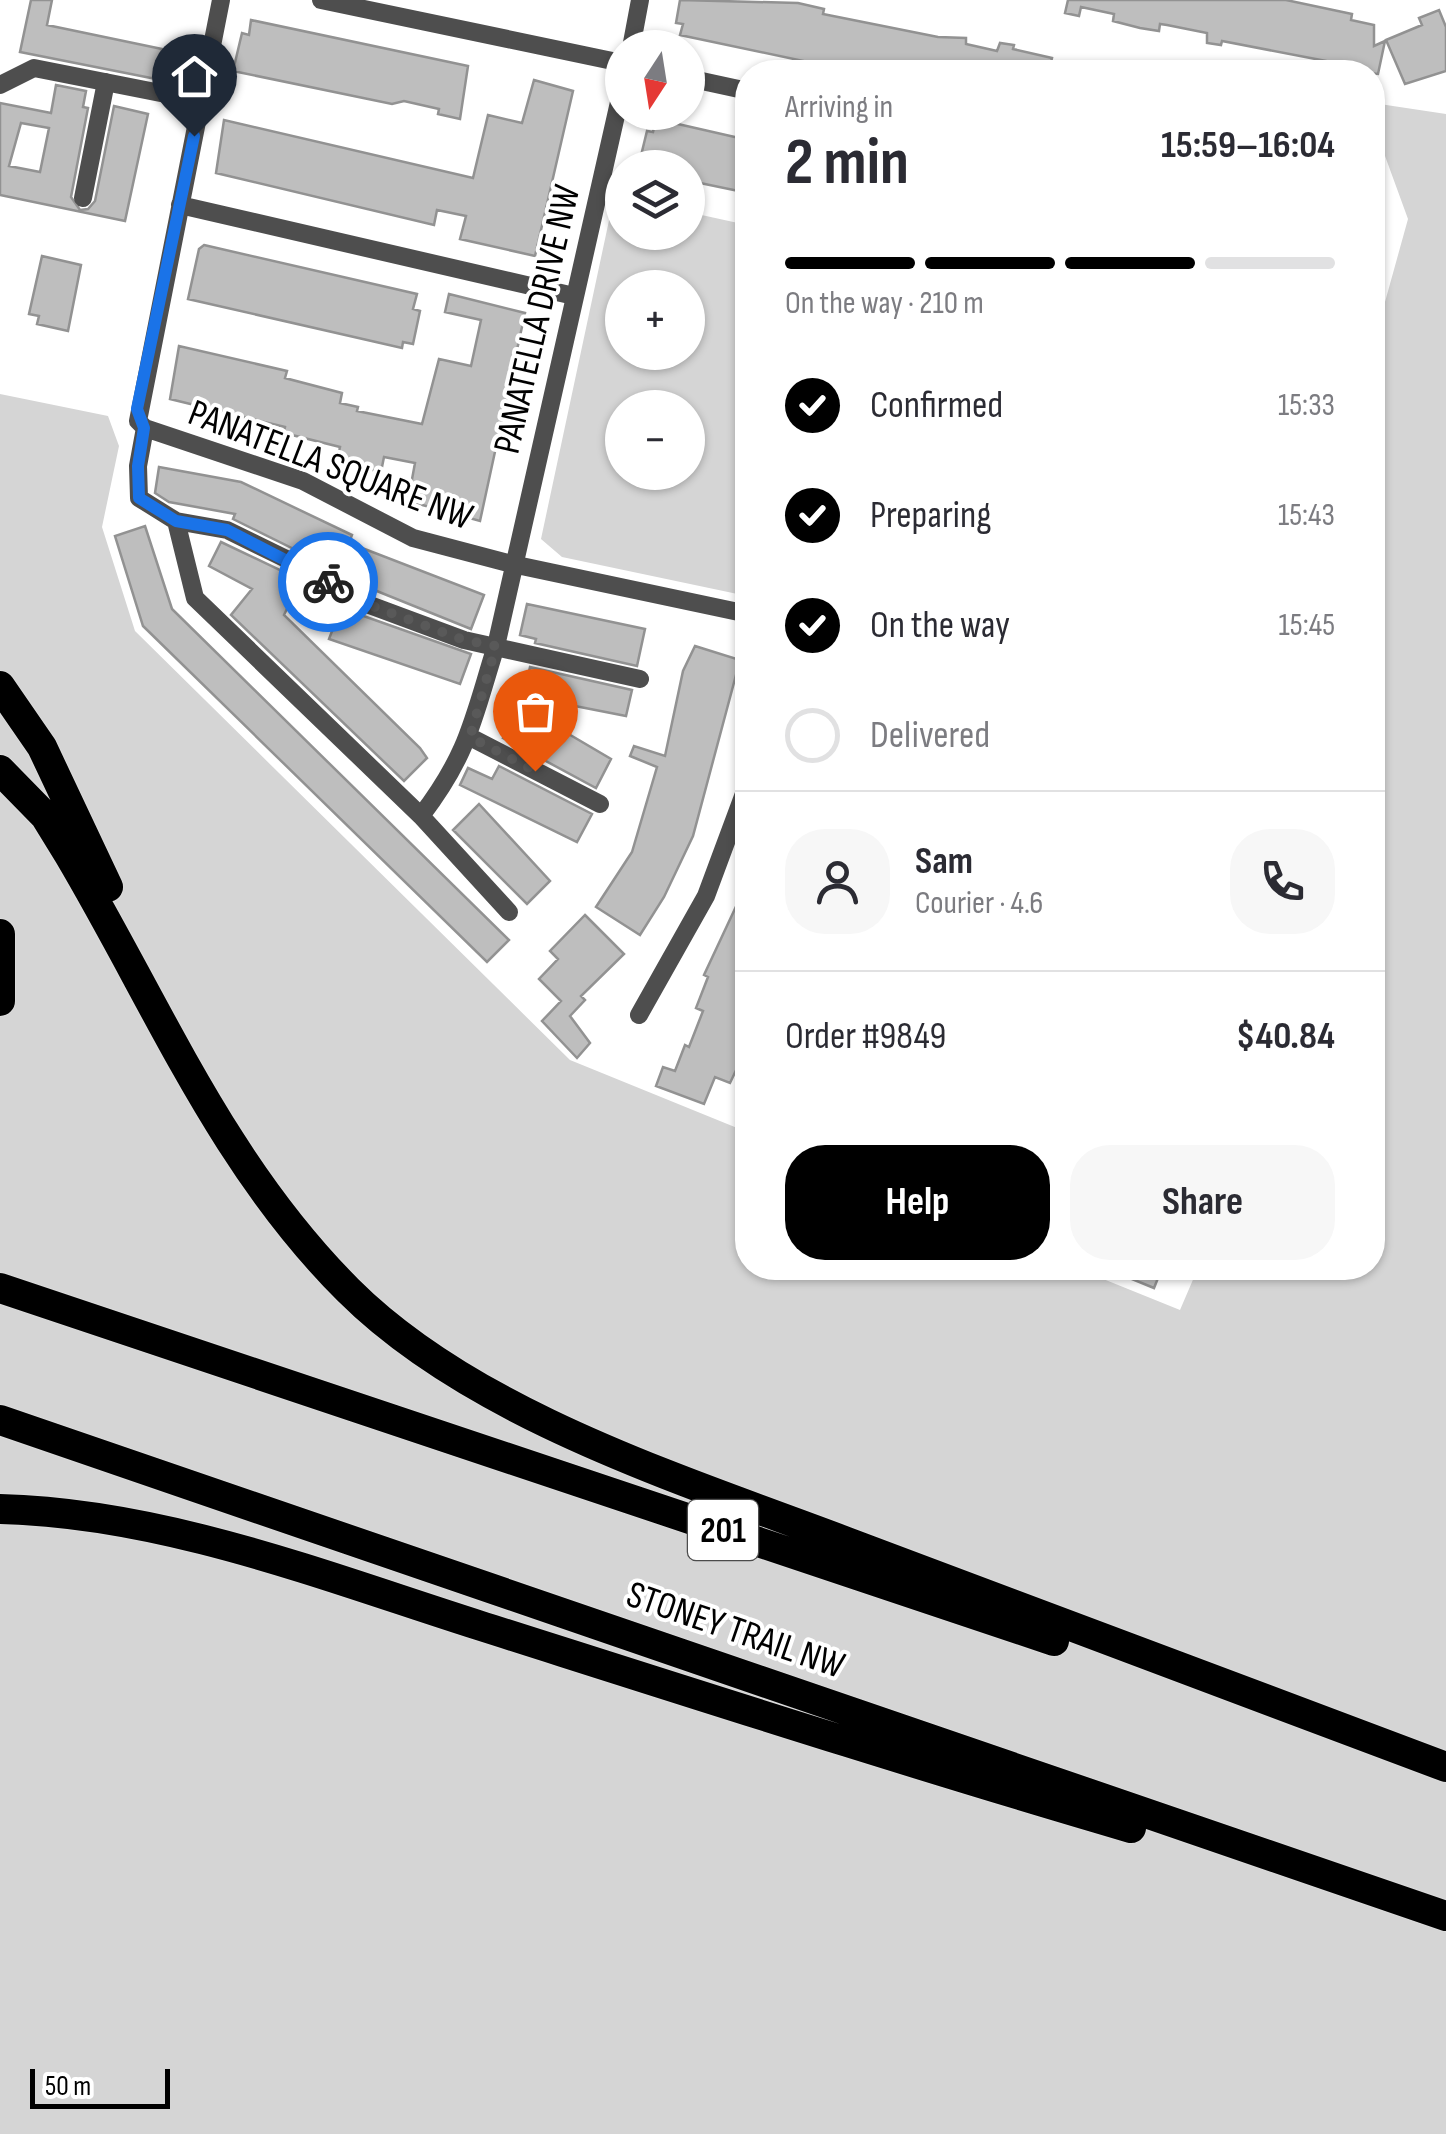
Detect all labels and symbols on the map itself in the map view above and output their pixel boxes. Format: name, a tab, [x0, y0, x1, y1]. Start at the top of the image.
north arrow	[605, 30, 705, 130]
pin	[152, 34, 237, 137]
street label: PANATELLA DRIVE NW	[485, 180, 590, 458]
street label: PANATELLA SQUARE NW	[182, 391, 479, 540]
courier	[278, 532, 378, 632]
pin	[493, 669, 578, 772]
road number: 201	[688, 1500, 758, 1560]
street label: STONEY TRAIL NW	[621, 1572, 851, 1689]
scale bar	[30, 2064, 170, 2108]

